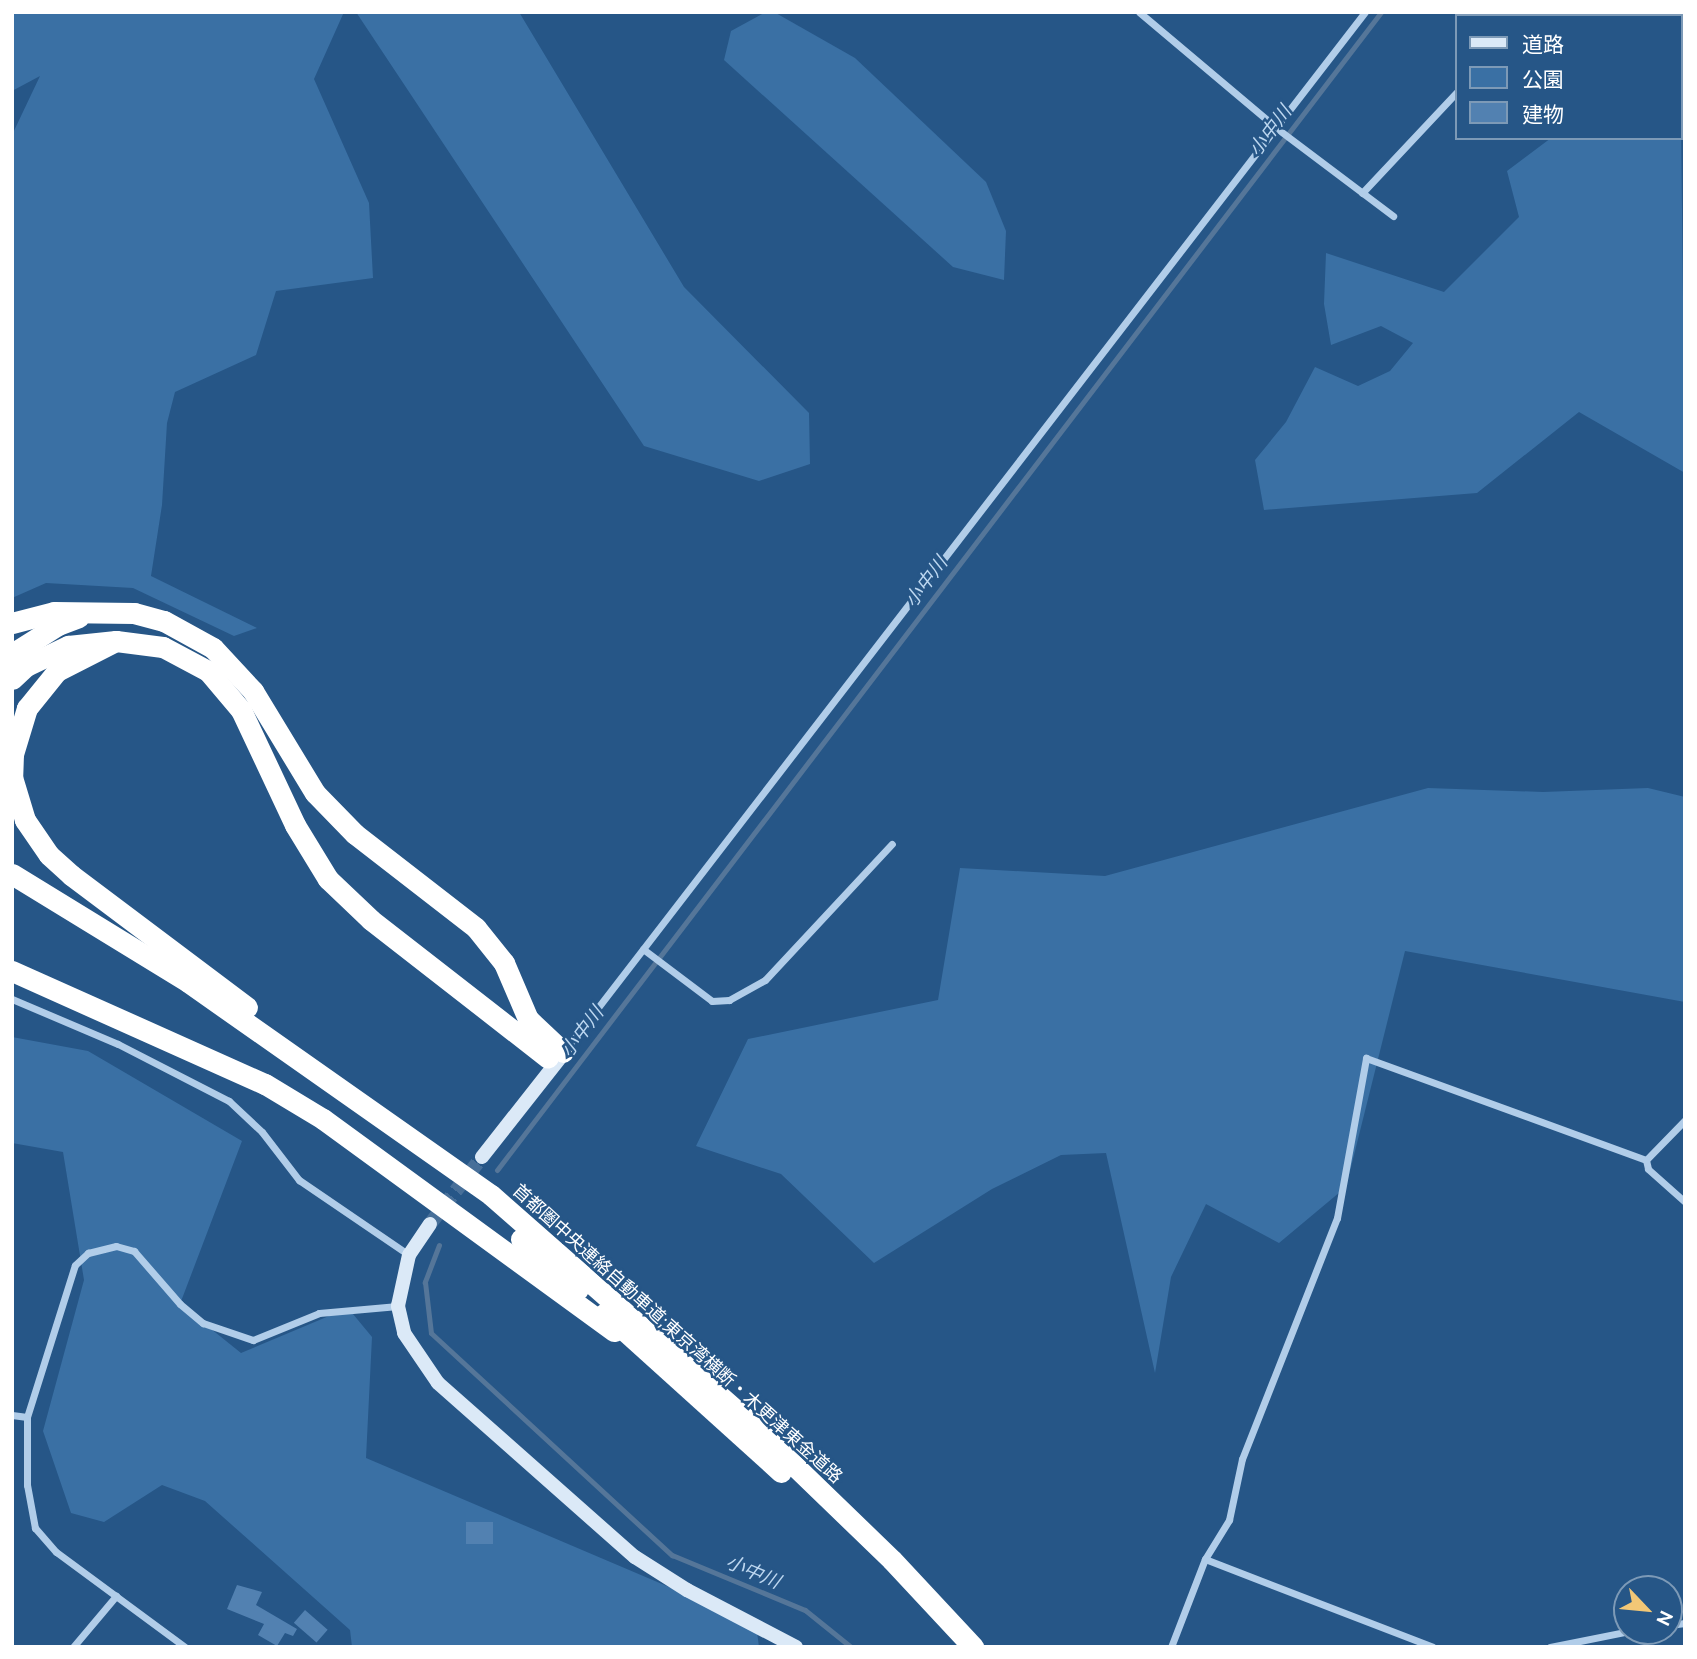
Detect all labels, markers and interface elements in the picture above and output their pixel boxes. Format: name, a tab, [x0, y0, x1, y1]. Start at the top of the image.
legend	[1456, 14, 1683, 140]
text: 道路	[1522, 32, 1564, 56]
text: 公園	[1522, 67, 1564, 91]
water label: 小中川	[1244, 101, 1296, 161]
text: 建物	[1522, 102, 1564, 126]
water label: 小中川	[900, 552, 952, 612]
water label: 小中川	[556, 1002, 608, 1062]
street label: 首都圏中央連絡自動車道;東京湾横断・木更津東金道路	[509, 1179, 847, 1487]
water label: 小中川	[722, 1550, 784, 1594]
north arrow	[1613, 1575, 1683, 1645]
text: N	[1652, 1607, 1678, 1630]

